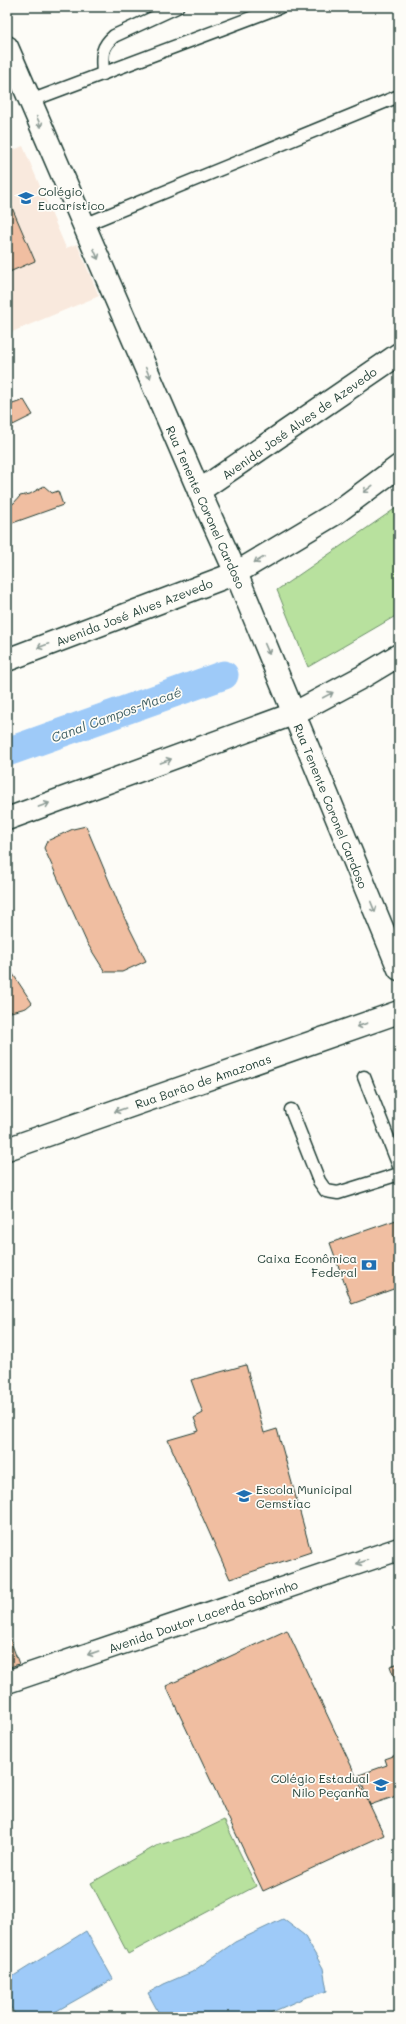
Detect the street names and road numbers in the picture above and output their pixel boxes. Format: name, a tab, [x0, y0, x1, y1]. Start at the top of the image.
street label: Avenida José Alves de Azevedo	[218, 363, 380, 483]
street label: Rua Tenente Coronel Cardoso	[163, 423, 249, 591]
street label: Avenida José Alves Azevedo	[53, 575, 215, 649]
street label: Rua Tenente Coronel Cardoso	[291, 721, 371, 891]
street label: Rua Barão de Amazonas	[133, 1050, 273, 1112]
street label: Avenida Doutor Lacerda Sobrinho	[106, 1576, 300, 1656]

